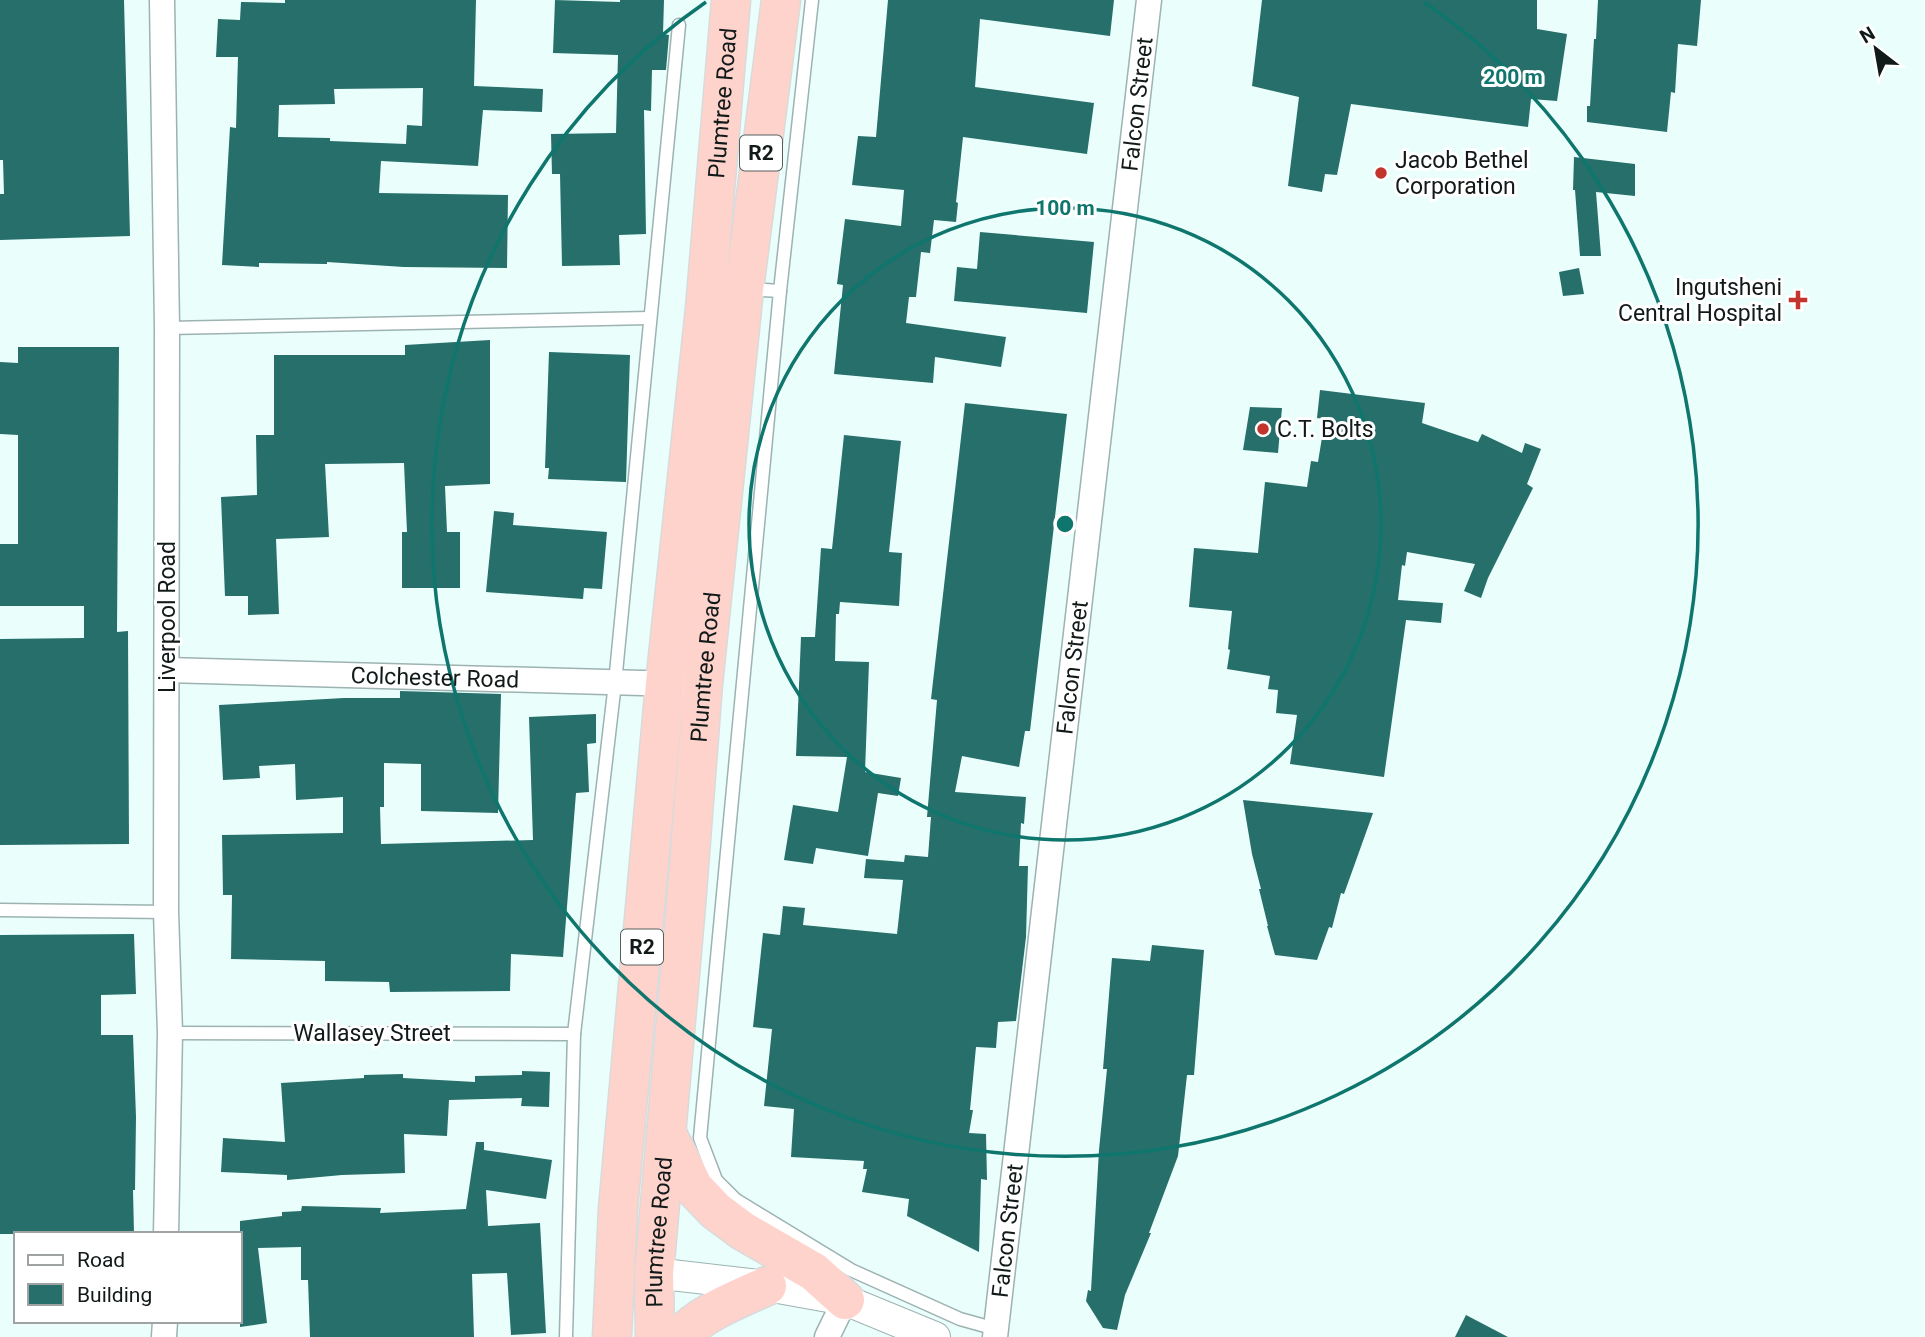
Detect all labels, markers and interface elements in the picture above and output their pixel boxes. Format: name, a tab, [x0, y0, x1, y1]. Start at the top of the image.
north arrow	[1841, 14, 1911, 84]
text: N	[1856, 22, 1879, 48]
street label: Plumtree Road	[703, 27, 742, 179]
street label: Falcon Street	[1116, 36, 1158, 173]
text: 200 m	[1483, 65, 1543, 89]
road number: R2	[740, 136, 782, 170]
place label: Jacob Bethel Corporation	[1395, 147, 1529, 200]
marker: Jacob Bethel Corporation	[1373, 165, 1389, 181]
text: 100 m	[1035, 196, 1095, 220]
place label: Ingutsheni Central Hospital	[1618, 274, 1782, 327]
marker: Ingutsheni Central Hospital	[1788, 290, 1808, 310]
place label: C.T. Bolts	[1277, 416, 1374, 443]
marker: C.T. Bolts	[1255, 421, 1271, 437]
centre of rings	[1053, 512, 1077, 536]
street label: Liverpool Road	[154, 541, 181, 693]
street label: Plumtree Road	[685, 591, 726, 743]
street label: Falcon Street	[1051, 599, 1093, 736]
street label: Colchester Road	[350, 662, 520, 693]
road number: R2	[621, 930, 663, 964]
street label: Wallasey Street	[293, 1020, 451, 1047]
street label: Plumtree Road	[640, 1156, 678, 1308]
street label: Falcon Street	[986, 1162, 1028, 1299]
legend	[14, 1232, 242, 1323]
text: Road	[77, 1248, 125, 1272]
text: Building	[77, 1283, 152, 1307]

